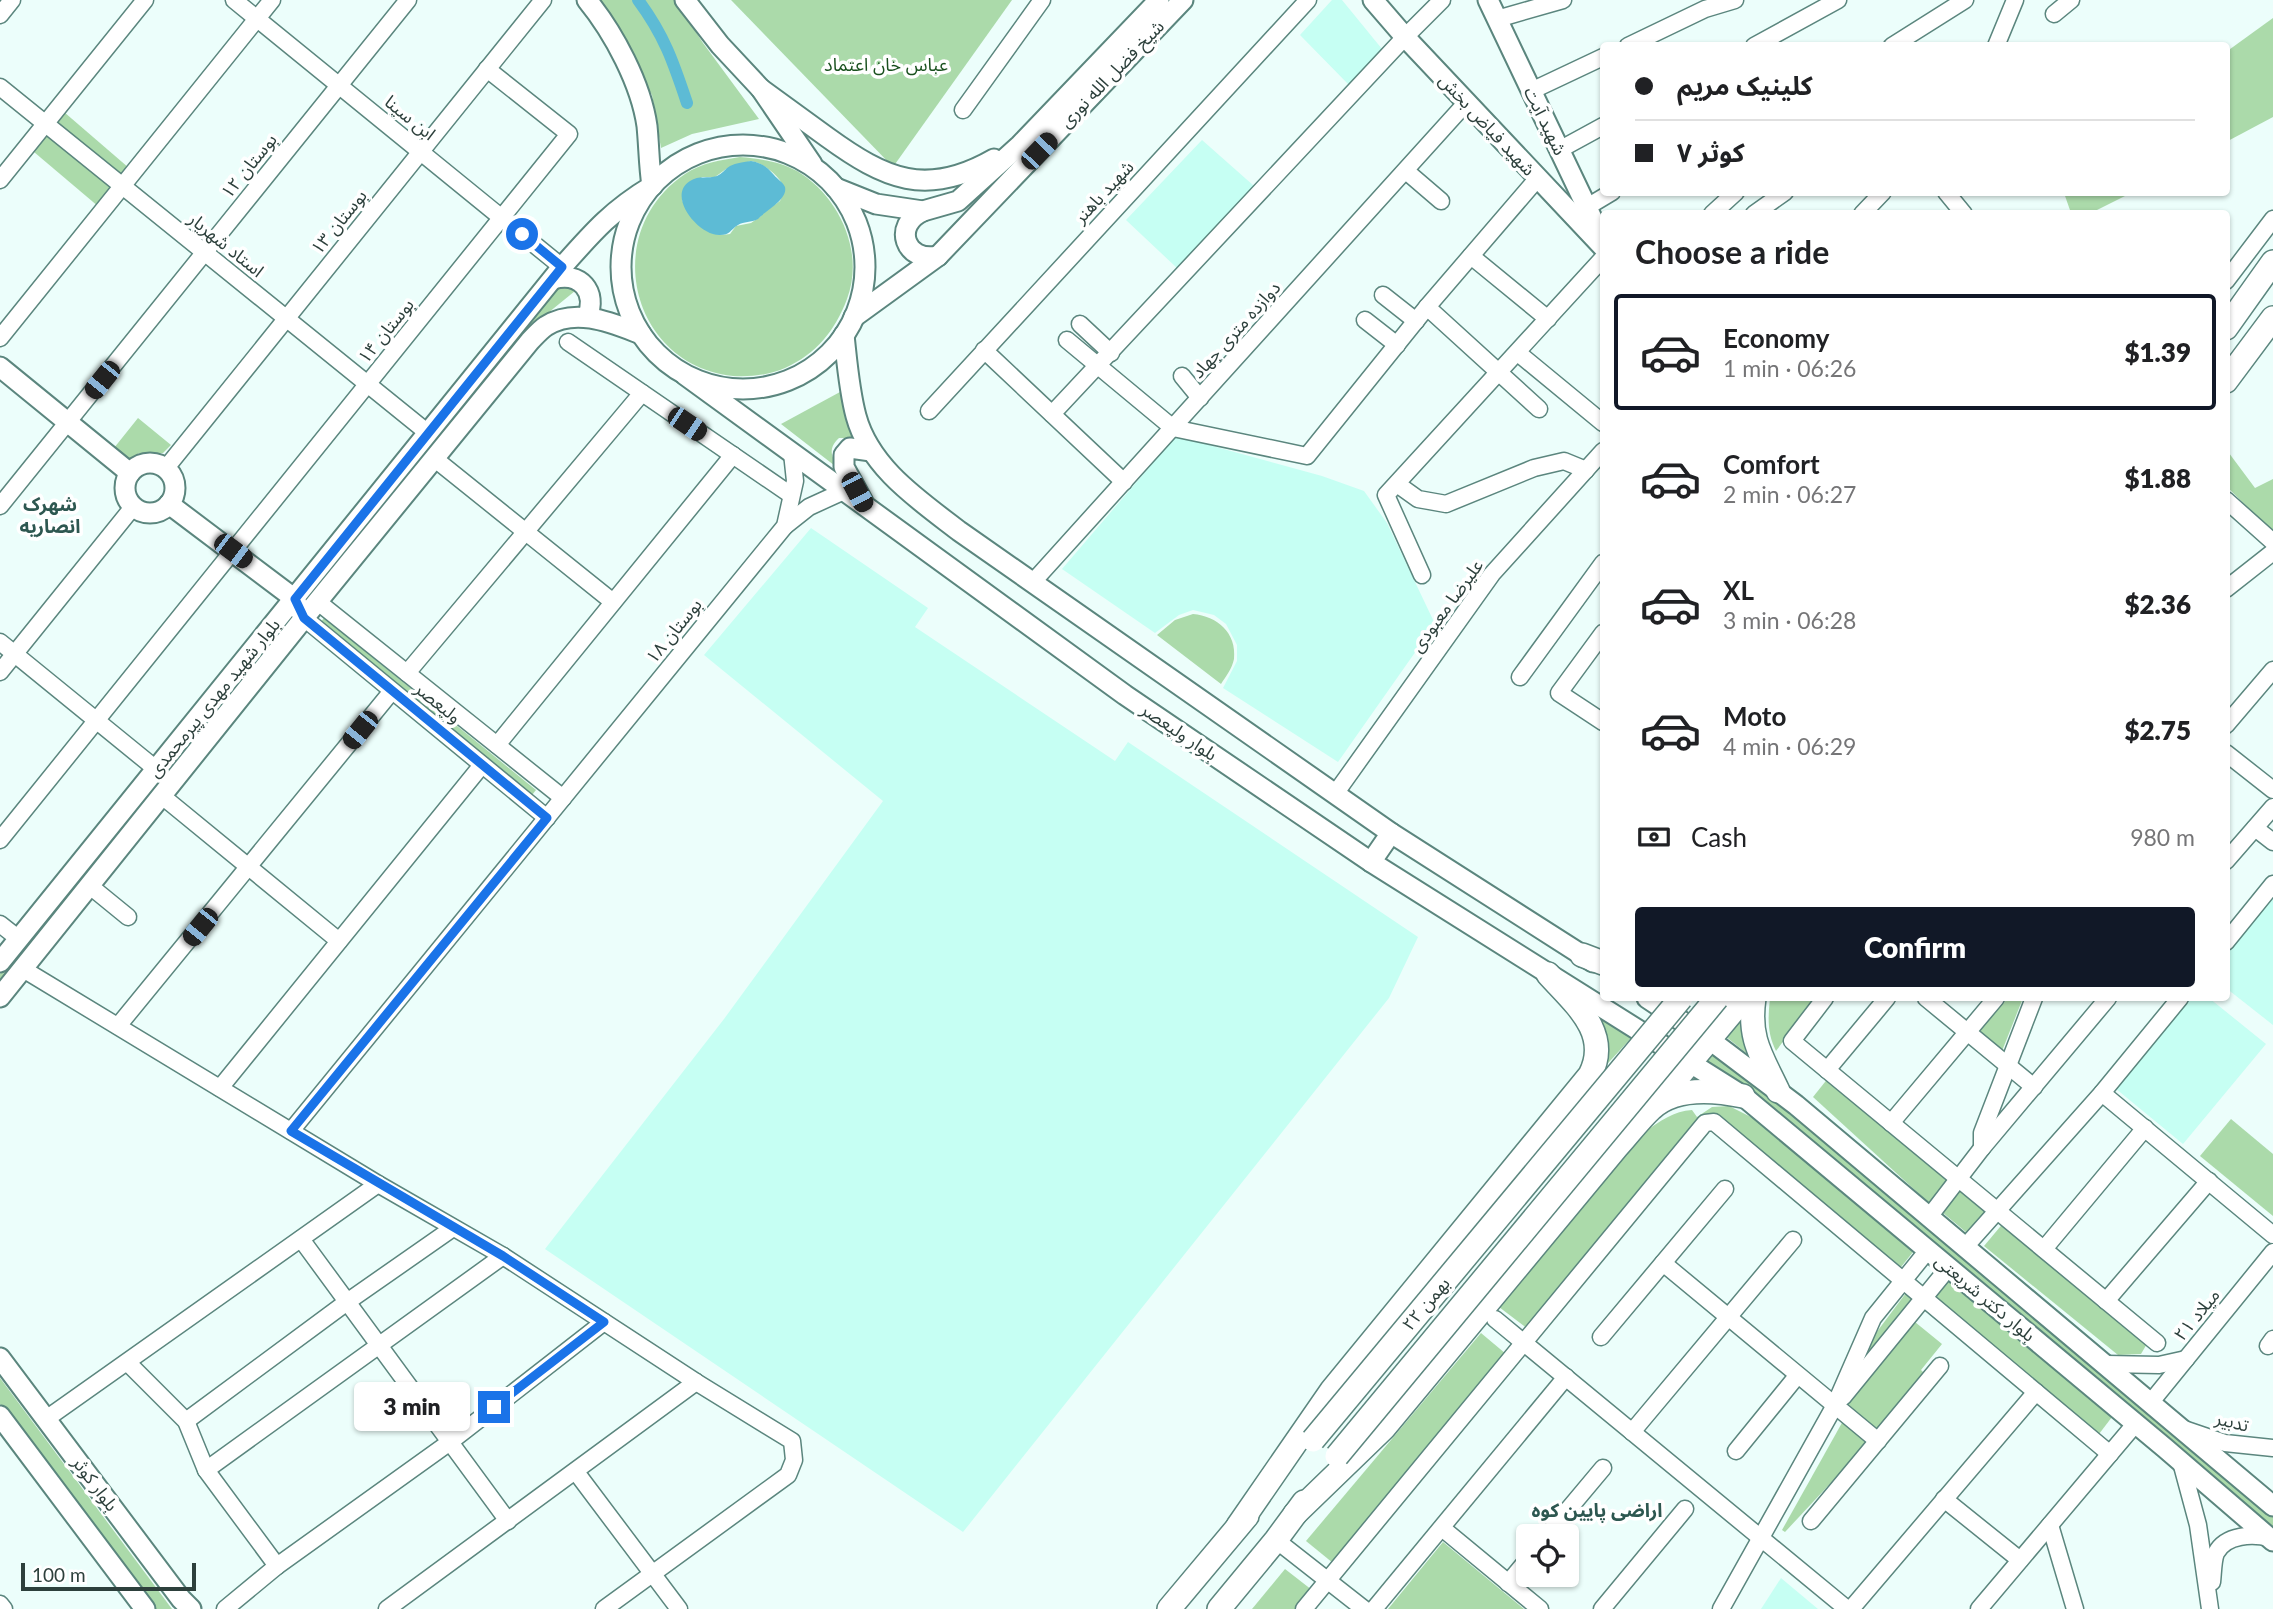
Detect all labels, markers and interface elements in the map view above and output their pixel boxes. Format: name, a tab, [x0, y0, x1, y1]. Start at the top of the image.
street label: شیخ فضل الله نوری	[1054, 15, 1170, 134]
park label: عباس خان اعتماد	[824, 53, 948, 76]
street label: شهید فیاض بخش	[1434, 69, 1541, 181]
text: کلینیک مریم	[1677, 69, 1813, 101]
street label: شهید آیت	[1520, 83, 1572, 158]
street label: ابن سینا	[380, 90, 441, 145]
street label: بوستان ۱۲	[215, 129, 282, 203]
car	[1017, 129, 1062, 173]
text: کوثر ۷	[1677, 136, 1745, 168]
street label: شهید باهنر	[1068, 155, 1139, 229]
street label: بوستان ۱۳	[305, 185, 372, 259]
street label: استاد شهریار	[183, 207, 269, 282]
route start	[506, 218, 538, 250]
text: Choose a ride	[1635, 232, 1829, 271]
street label: دوازده متری جهاد	[1186, 276, 1285, 383]
street label: بوستان ۱۴	[352, 294, 419, 368]
icon: car	[1639, 321, 1702, 384]
text: Economy	[1723, 322, 1829, 354]
text: $1.39	[2124, 336, 2191, 368]
text: 1 min · 06:26	[1723, 354, 1856, 382]
car	[81, 357, 124, 403]
car	[664, 404, 711, 444]
icon: car	[1639, 447, 1702, 510]
text: Comfort	[1723, 448, 1820, 480]
text: $1.88	[2124, 462, 2191, 494]
car	[838, 469, 877, 515]
text: 2 min · 06:27	[1723, 480, 1856, 508]
district label: شهرک انصاریه	[20, 492, 80, 538]
car	[210, 530, 257, 572]
street label: علیرضا معبودی	[1405, 555, 1488, 657]
icon: car	[1639, 573, 1702, 636]
text: XL	[1723, 574, 1754, 606]
text: $2.36	[2124, 588, 2191, 620]
street label: بوستان ۱۸	[640, 594, 707, 668]
text: 3 min · 06:28	[1723, 606, 1856, 634]
street label: بلوار شهید مهدی پیرمحمدی	[142, 614, 285, 782]
street label: ولیعصر	[410, 676, 466, 728]
street label: بلوار ولیعصر	[1136, 697, 1222, 766]
icon: car	[1639, 699, 1702, 762]
text: Moto	[1723, 700, 1786, 732]
car	[339, 707, 382, 753]
text: $2.75	[2124, 714, 2191, 746]
text: 4 min · 06:29	[1723, 732, 1856, 760]
icon: cash	[1635, 818, 1673, 856]
text: Cash	[1691, 821, 1747, 853]
text: 980 m	[2130, 823, 2195, 851]
car	[179, 904, 222, 950]
button: Confirm	[1635, 907, 2195, 987]
street label: بلوار دکتر شریعتی	[1930, 1249, 2040, 1346]
street label: ۲۲ بهمن	[1397, 1272, 1455, 1335]
street label: میلاد ۲۱	[2169, 1284, 2224, 1345]
callout: 3 min	[354, 1382, 470, 1432]
route end	[478, 1391, 510, 1423]
text: 3 min	[383, 1392, 441, 1420]
street label: تدبیر	[2212, 1406, 2251, 1437]
street label: بلوار کوثر	[67, 1451, 123, 1516]
district label: اراضی پایین کوه	[1532, 1498, 1662, 1523]
map controls	[1516, 1524, 1579, 1587]
button: locate	[1516, 1524, 1579, 1587]
scale bar	[21, 1560, 196, 1592]
text: 100 m	[32, 1563, 86, 1586]

